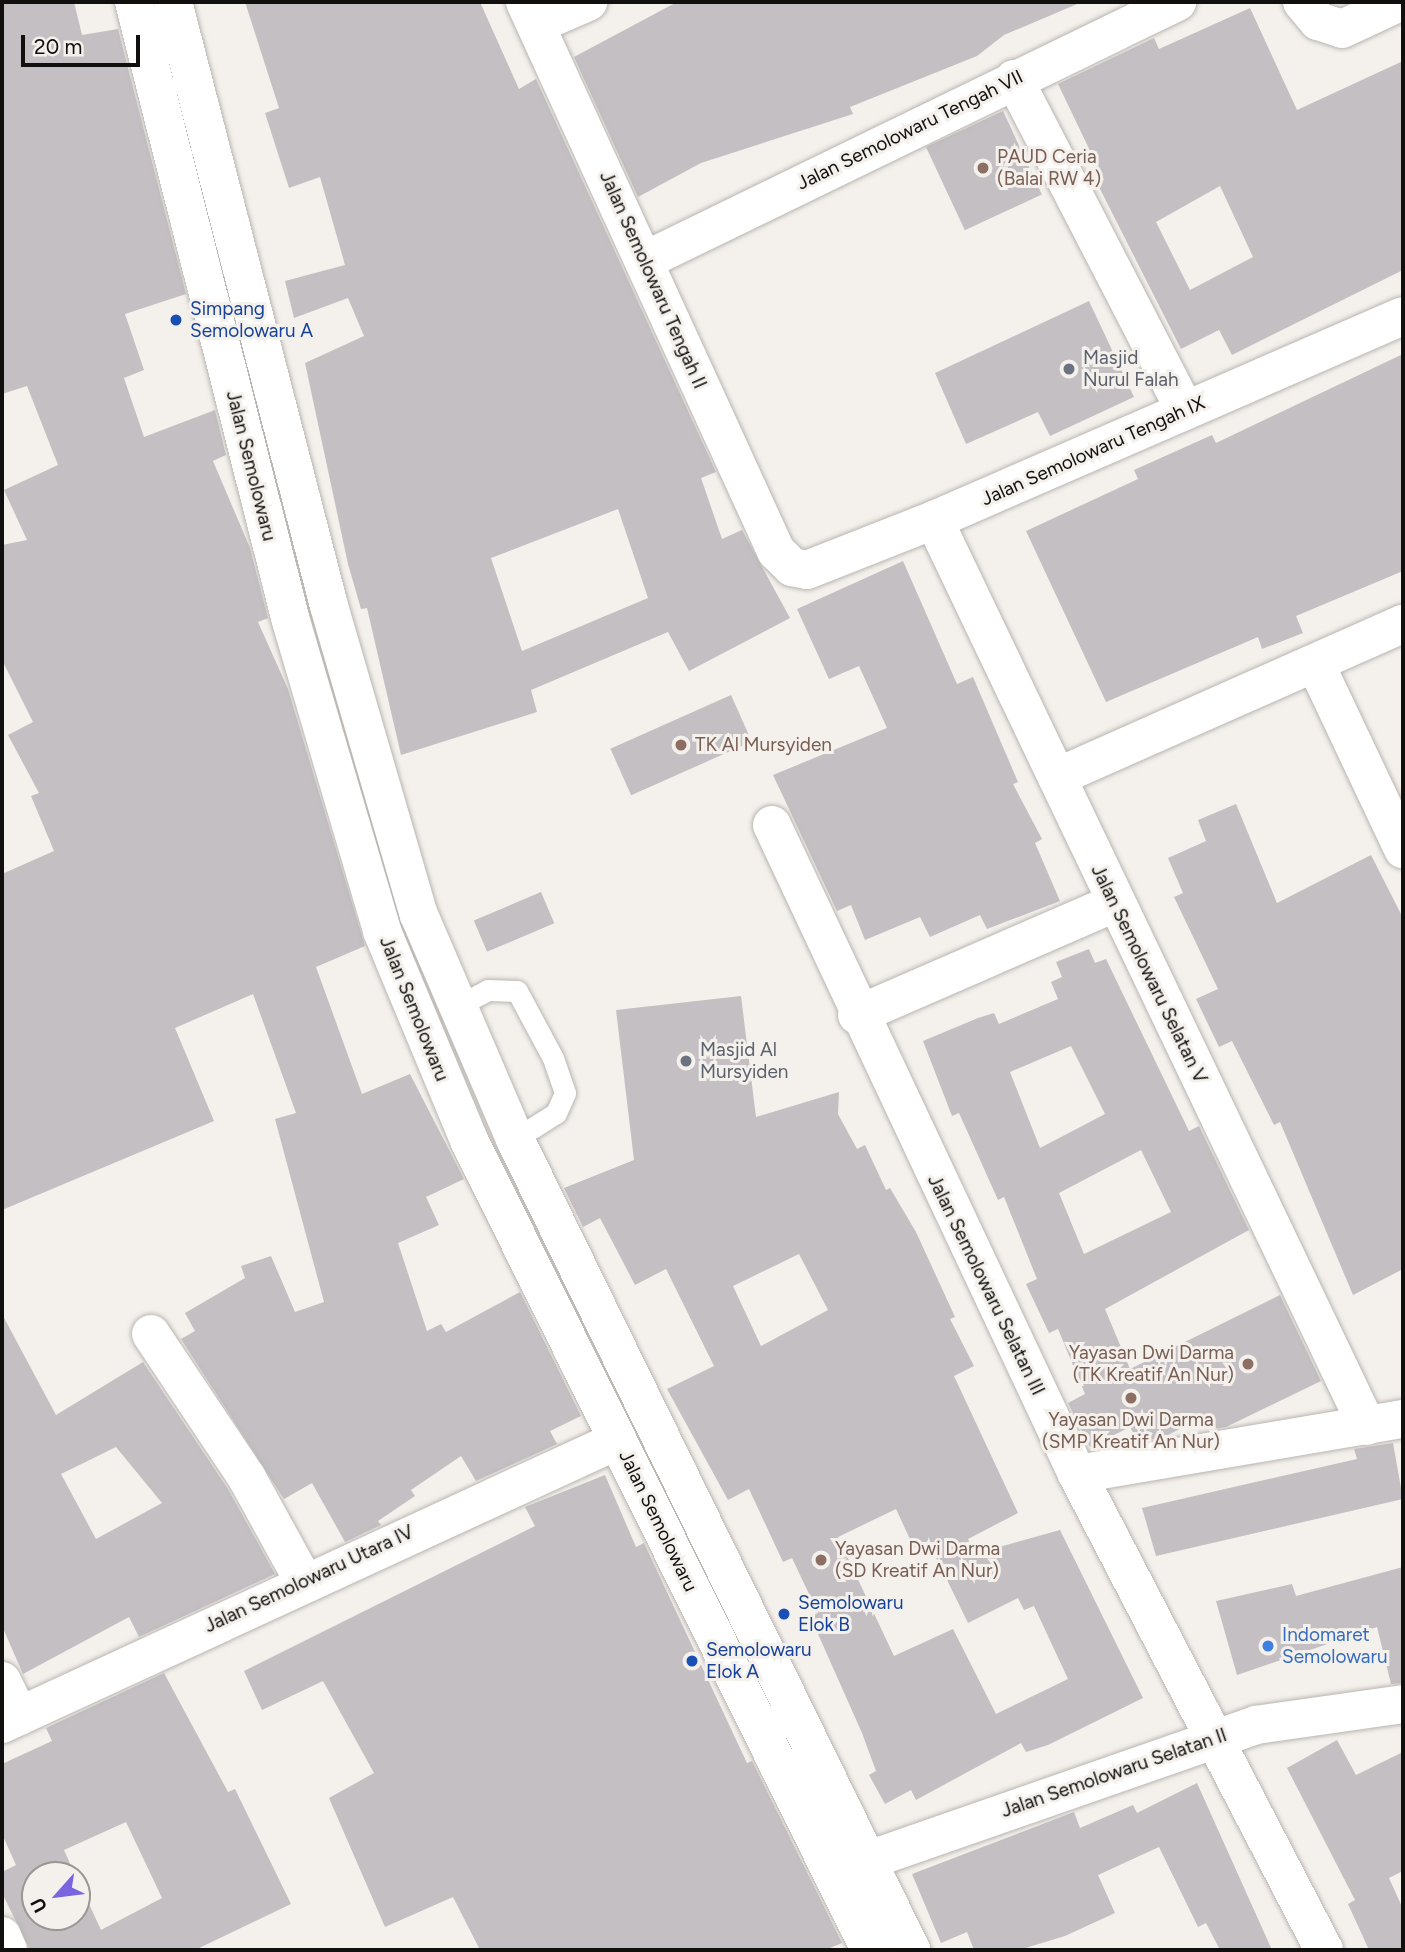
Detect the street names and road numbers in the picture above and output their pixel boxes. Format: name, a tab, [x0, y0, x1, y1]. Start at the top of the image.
street label: Jalan Semolowaru Tengah VII	[793, 65, 1027, 195]
street label: Jalan Semolowaru Tengah II	[595, 168, 711, 392]
street label: Jalan Semolowaru	[221, 388, 281, 544]
street label: Jalan Semolowaru Tengah IX	[978, 391, 1208, 511]
street label: Jalan Semolowaru Selatan V	[1086, 861, 1212, 1087]
street label: Jalan Semolowaru	[375, 933, 453, 1085]
street label: Jalan Semolowaru Selatan III	[923, 1171, 1049, 1399]
street label: Jalan Semolowaru	[614, 1447, 702, 1595]
street label: Jalan Semolowaru Utara IV	[201, 1520, 417, 1638]
street label: Jalan Semolowaru Selatan II	[998, 1724, 1230, 1822]

